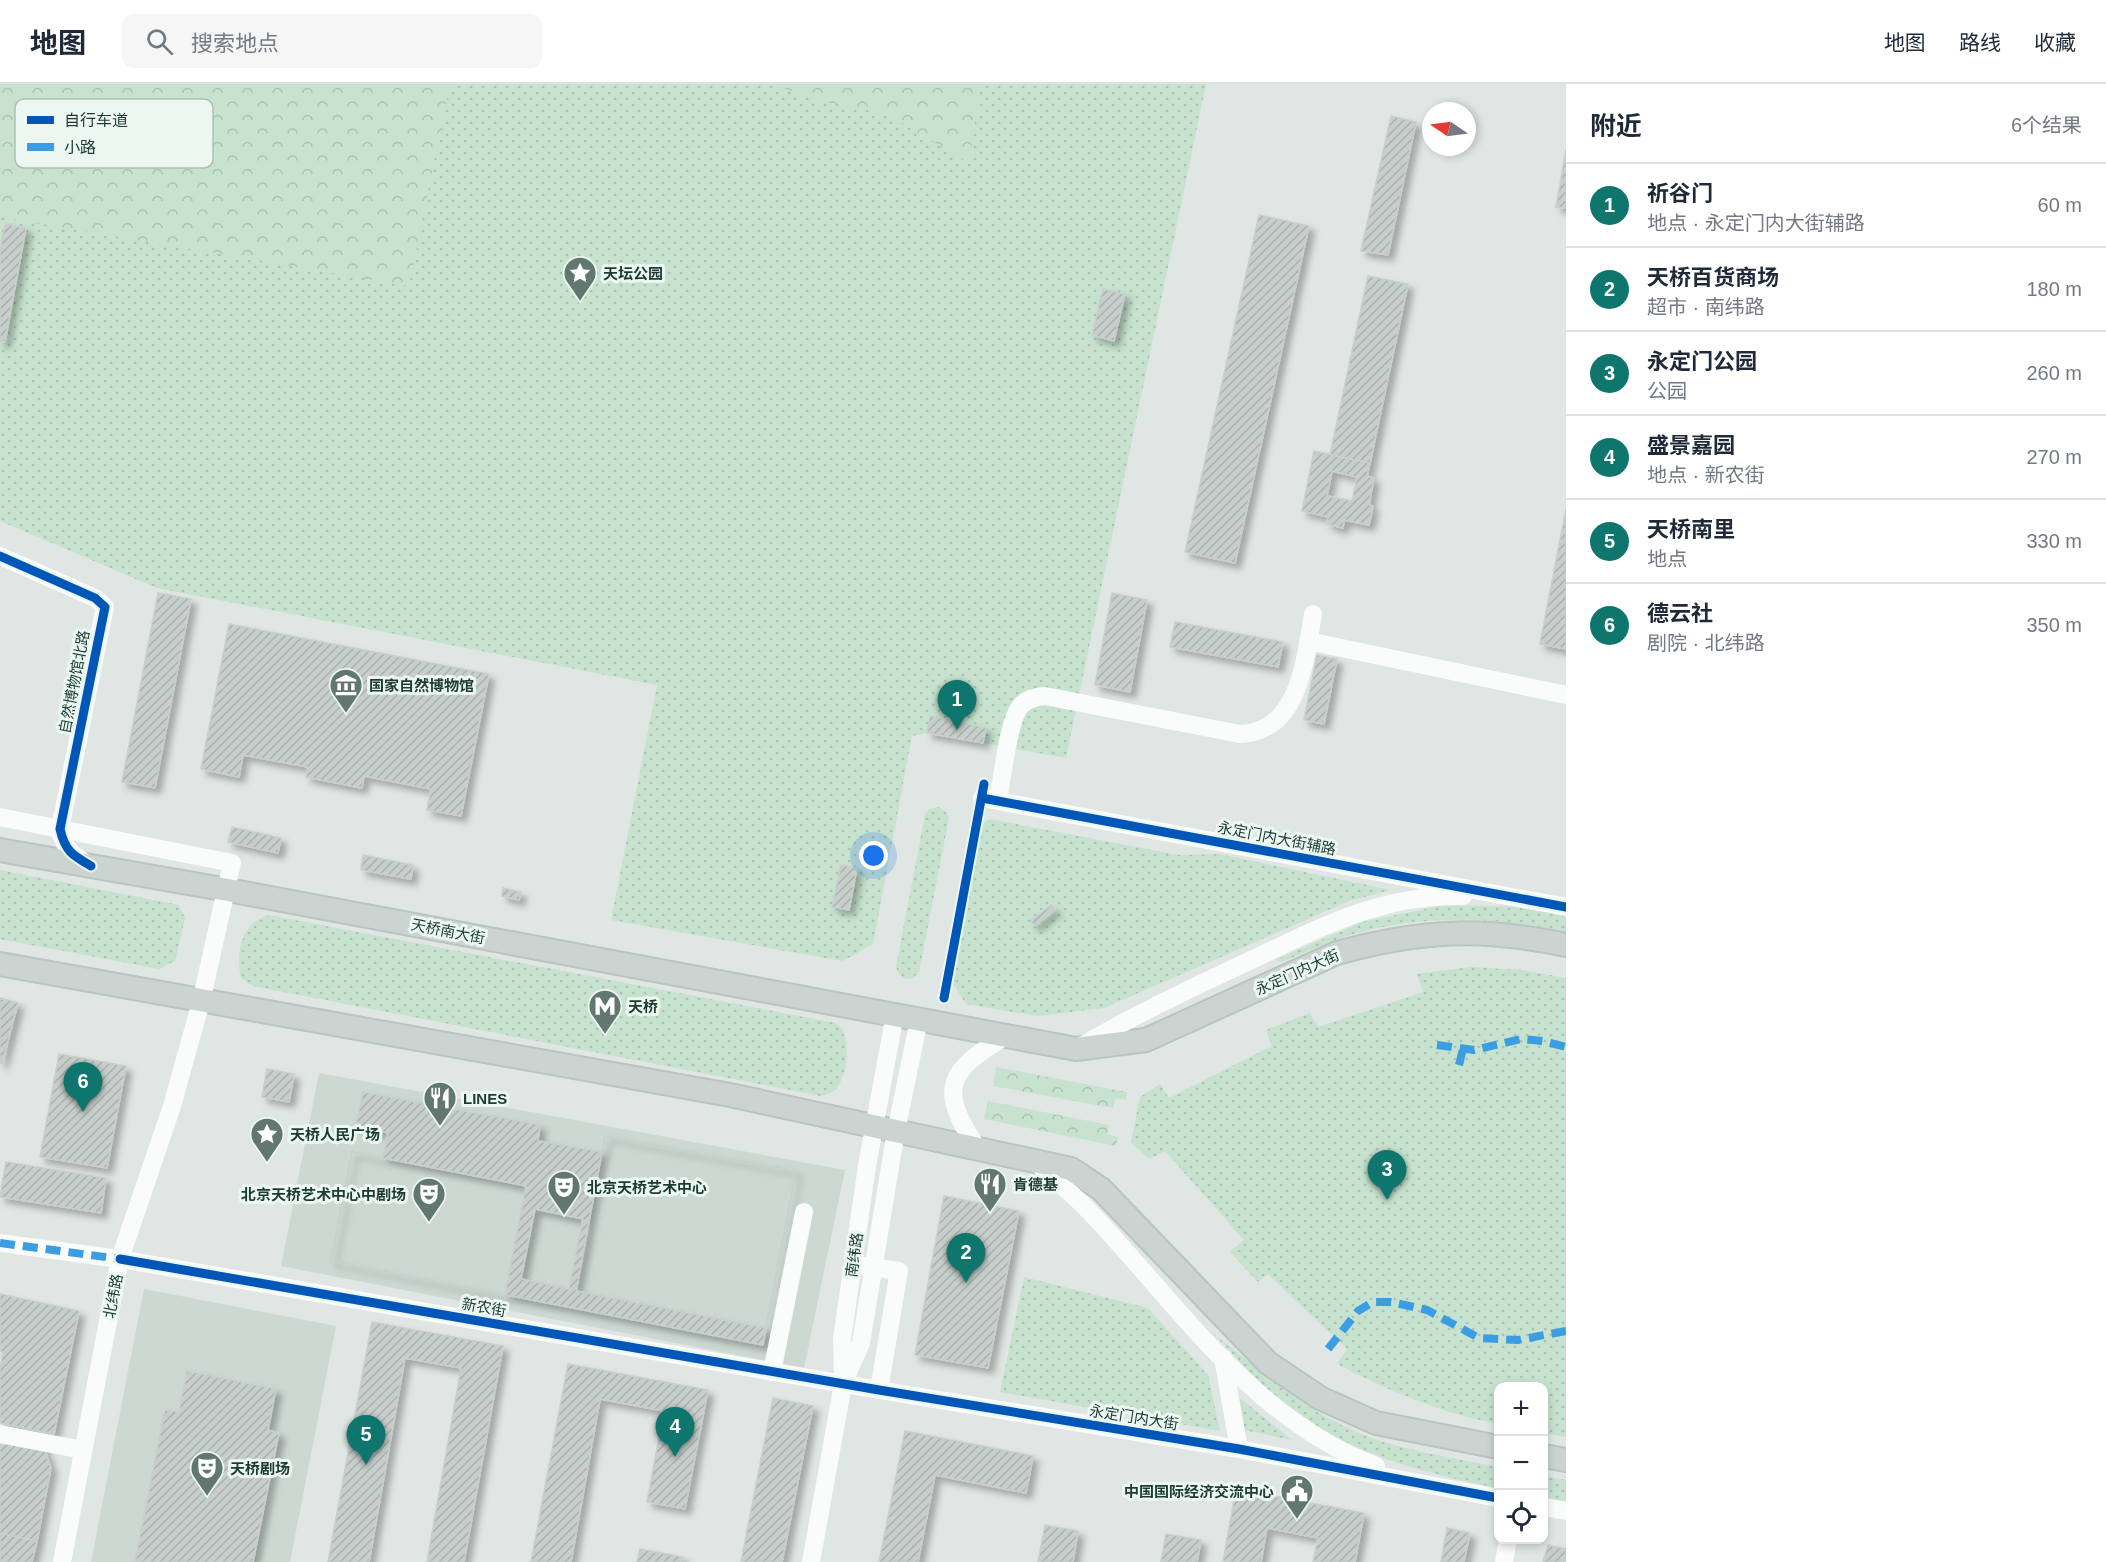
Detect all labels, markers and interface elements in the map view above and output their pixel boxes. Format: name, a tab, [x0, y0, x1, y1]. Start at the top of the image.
search box	[122, 14, 542, 68]
icon: search	[143, 25, 176, 58]
text: 地图	[30, 28, 86, 59]
text: 搜索地点	[191, 31, 279, 56]
text: 地图	[1884, 31, 1926, 54]
text: 路线	[1959, 31, 2001, 54]
text: 收藏	[2034, 31, 2076, 54]
legend	[15, 99, 213, 168]
north arrow	[1422, 102, 1476, 156]
text: 附近	[1590, 111, 1642, 141]
text: 自行车道	[64, 112, 128, 129]
text: 6个结果	[2011, 114, 2082, 136]
text: 小路	[64, 139, 96, 156]
text: 祈谷门	[1647, 181, 1713, 206]
text: 1	[1604, 194, 1615, 216]
text: 60 m	[2038, 194, 2082, 216]
text: 地点 · 永定门内大街辅路	[1647, 212, 1865, 234]
place icon: 天坛公园	[562, 255, 598, 302]
place label: 天坛公园	[603, 265, 663, 282]
text: 天桥百货商场	[1647, 265, 1779, 290]
text: 2	[1604, 278, 1615, 300]
text: 180 m	[2026, 278, 2082, 300]
text: 超市 · 南纬路	[1647, 296, 1765, 318]
text: 永定门公园	[1647, 349, 1757, 374]
text: 3	[1604, 362, 1615, 384]
text: 260 m	[2026, 362, 2082, 384]
text: 公园	[1647, 380, 1687, 402]
text: 盛景嘉园	[1647, 433, 1735, 458]
text: 4	[1604, 446, 1615, 468]
text: 270 m	[2026, 446, 2082, 468]
text: 地点 · 新农街	[1647, 464, 1765, 486]
text: 天桥南里	[1647, 517, 1735, 542]
text: 5	[1604, 530, 1615, 552]
text: 330 m	[2026, 530, 2082, 552]
text: 地点	[1647, 548, 1687, 570]
text: 德云社	[1647, 601, 1713, 626]
text: 6	[1604, 614, 1615, 636]
text: 350 m	[2026, 614, 2082, 636]
street label: 自然博物馆北路	[56, 629, 92, 735]
text: 剧院 · 北纬路	[1647, 632, 1765, 654]
museum icon: 国家自然博物馆	[328, 667, 364, 714]
place label: 国家自然博物馆	[369, 677, 474, 694]
pin: 1	[938, 680, 976, 730]
street label: 永定门内大街辅路	[1216, 818, 1338, 858]
your location	[859, 841, 888, 870]
street label: 天桥南大街	[410, 915, 486, 947]
street label: 永定门内大街	[1252, 946, 1342, 998]
metro station icon: 天桥	[587, 988, 623, 1035]
place label: 天桥	[628, 998, 658, 1015]
pin: 6	[64, 1062, 103, 1112]
restaurant icon: LINES	[422, 1080, 458, 1127]
place label: LINES	[463, 1090, 507, 1107]
place icon: 天桥人民广场	[249, 1116, 285, 1163]
place label: 天桥人民广场	[290, 1126, 380, 1143]
pin: 3	[1368, 1150, 1406, 1200]
restaurant icon: 肯德基	[972, 1166, 1008, 1213]
theatre icon: 北京天桥艺术中心	[546, 1169, 582, 1216]
theatre icon: 北京天桥艺术中心中剧场	[411, 1176, 447, 1223]
place label: 肯德基	[1013, 1176, 1058, 1193]
place label: 北京天桥艺术中心	[587, 1179, 707, 1196]
place label: 北京天桥艺术中心中剧场	[241, 1186, 406, 1203]
street label: 南纬路	[842, 1232, 866, 1278]
pin: 2	[946, 1234, 986, 1283]
street label: 北纬路	[100, 1272, 126, 1320]
street label: 新农街	[460, 1295, 508, 1319]
map controls	[1494, 1382, 1548, 1544]
button: +	[1494, 1382, 1548, 1436]
street label: 永定门内大街	[1088, 1402, 1180, 1432]
pin: 4	[656, 1408, 694, 1457]
pin: 5	[346, 1416, 386, 1465]
button: −	[1494, 1436, 1548, 1490]
theatre icon: 天桥剧场	[189, 1450, 225, 1497]
place label: 天桥剧场	[230, 1460, 290, 1477]
public building icon: 中国国际经济交流中心	[1279, 1473, 1315, 1520]
place label: 中国国际经济交流中心	[1124, 1483, 1274, 1500]
button: locate	[1494, 1490, 1548, 1544]

